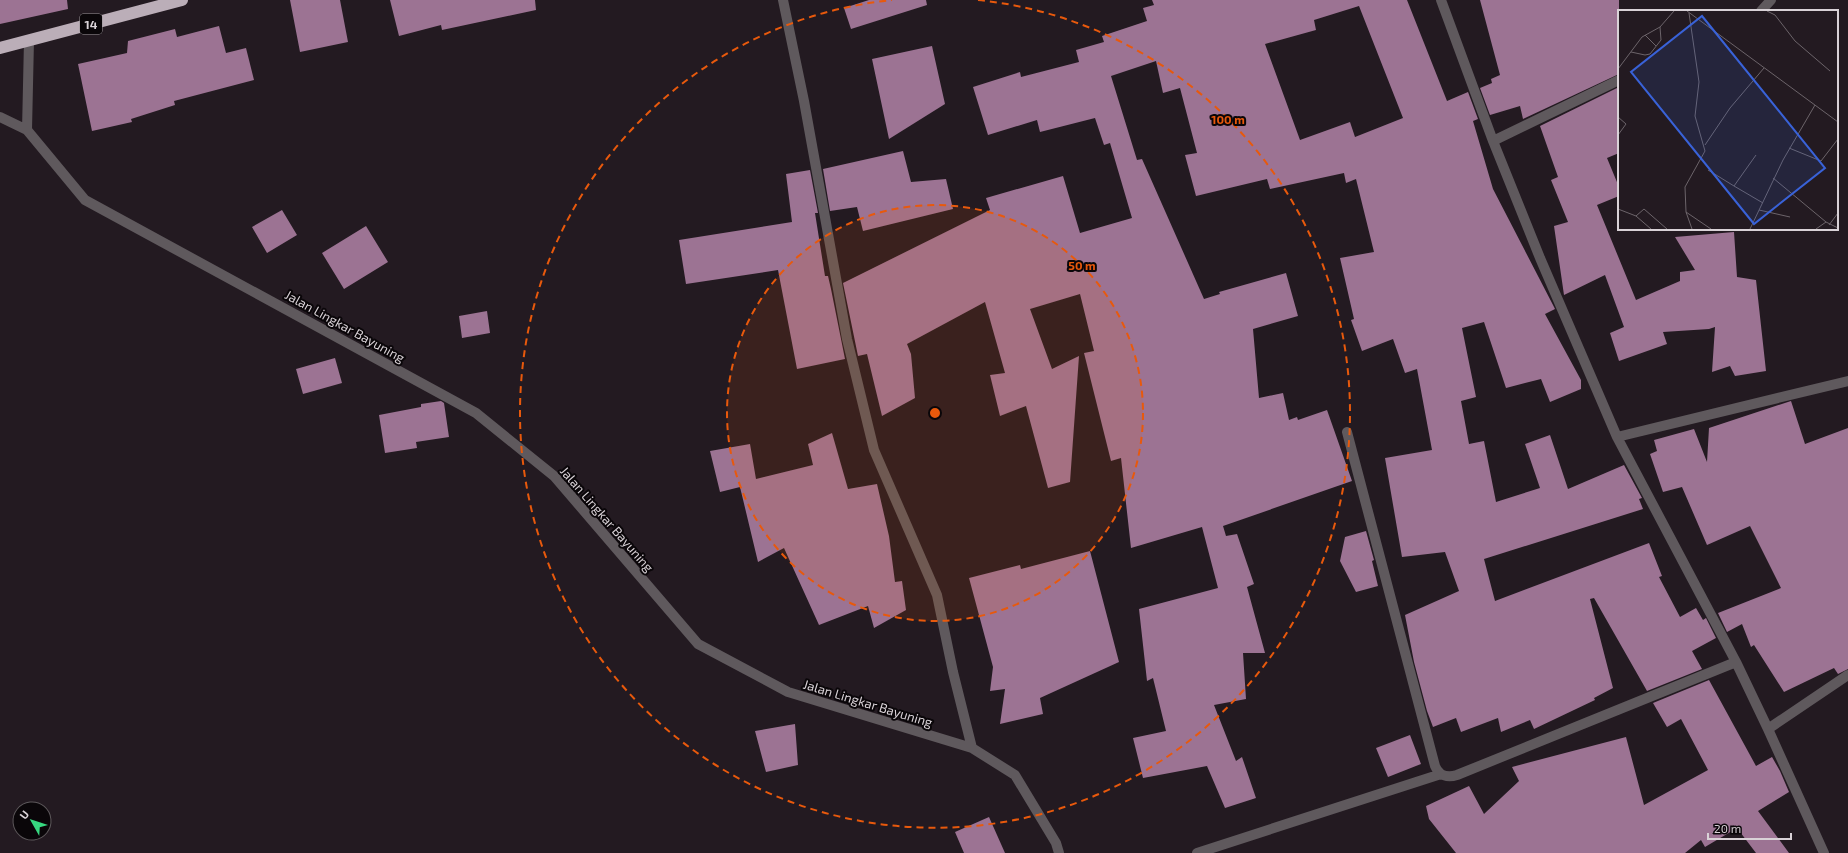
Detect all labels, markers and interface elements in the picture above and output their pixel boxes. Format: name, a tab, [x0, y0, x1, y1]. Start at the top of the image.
inset map	[1618, 10, 1838, 230]
road number: 14	[80, 14, 102, 34]
text: 100 m	[1211, 112, 1245, 126]
text: 50 m	[1068, 258, 1096, 272]
street label: Jalan Lingkar Bayuning	[282, 286, 408, 366]
centre of rings	[928, 406, 942, 420]
street label: Jalan Lingkar Bayuning	[557, 463, 657, 575]
street label: Jalan Lingkar Bayuning	[801, 676, 935, 730]
north arrow	[12, 801, 52, 841]
text: U	[16, 807, 31, 821]
scale bar	[1708, 815, 1791, 841]
text: 20 m	[1714, 821, 1741, 835]

